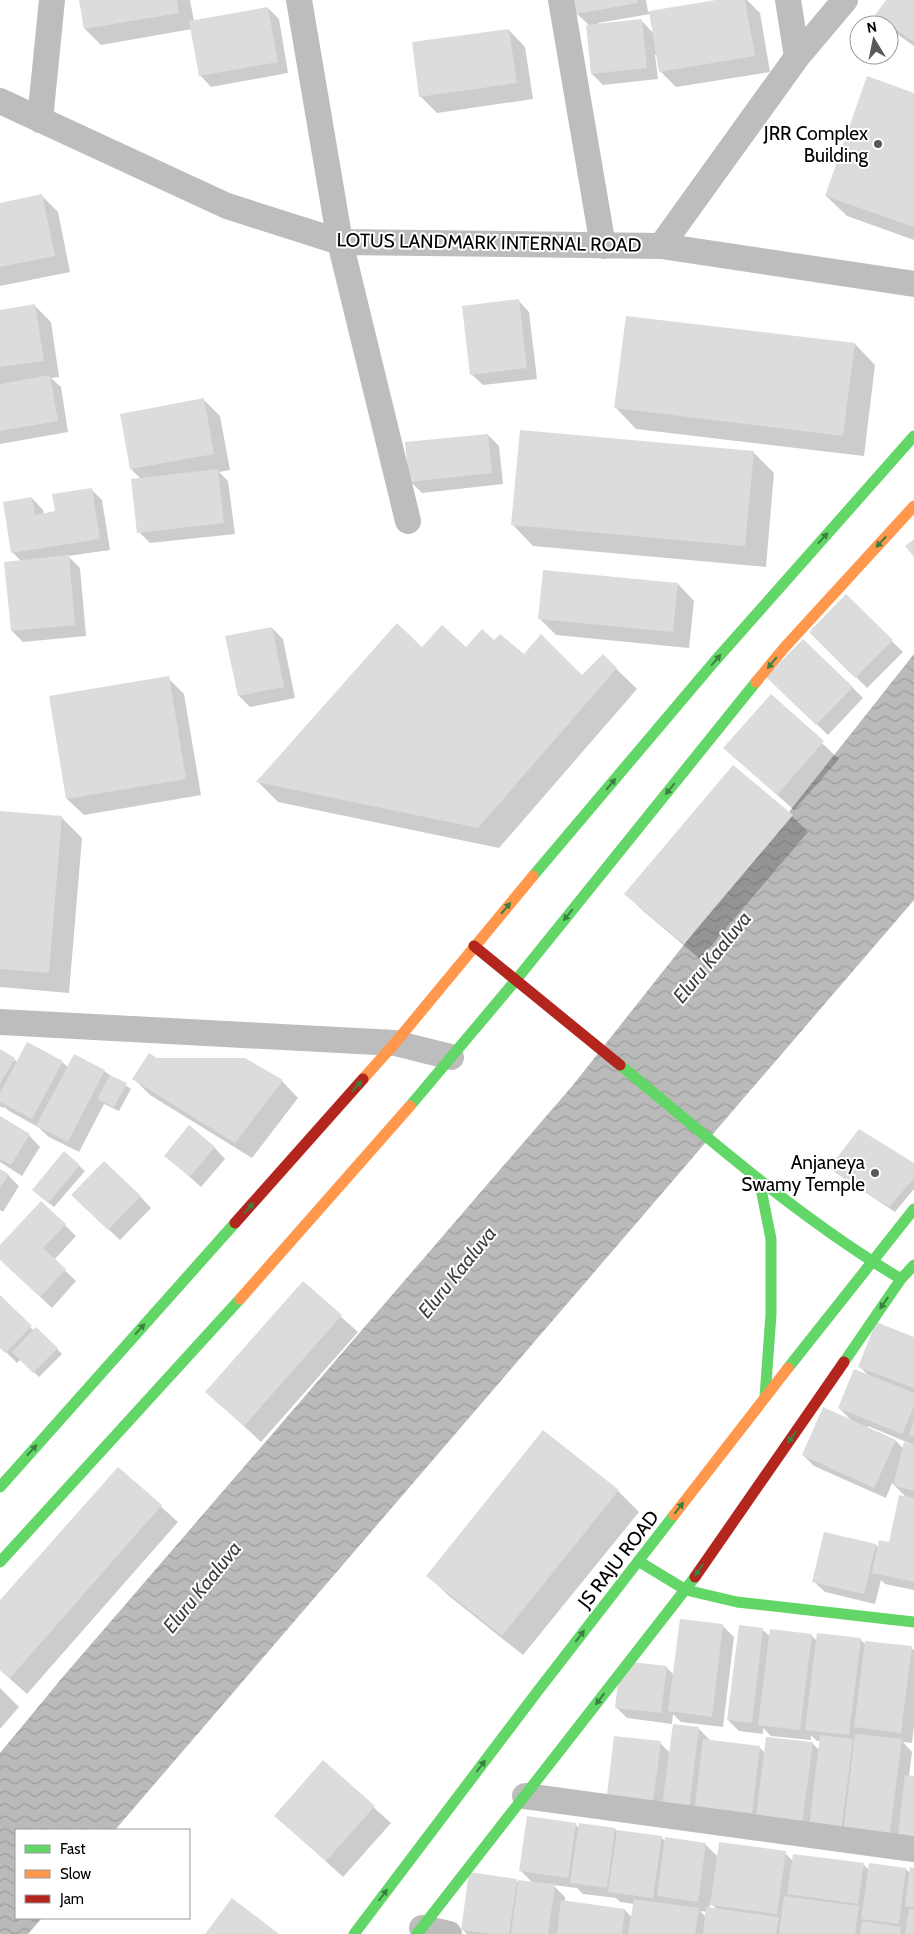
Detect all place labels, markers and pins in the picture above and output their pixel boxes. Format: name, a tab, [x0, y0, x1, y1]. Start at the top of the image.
place label: JRR Complex Building	[763, 122, 869, 167]
marker: JRR Complex Building	[872, 138, 884, 150]
place label: Anjaneya Swamy Temple	[741, 1151, 865, 1196]
marker: Anjaneya Swamy Temple	[869, 1167, 881, 1179]

